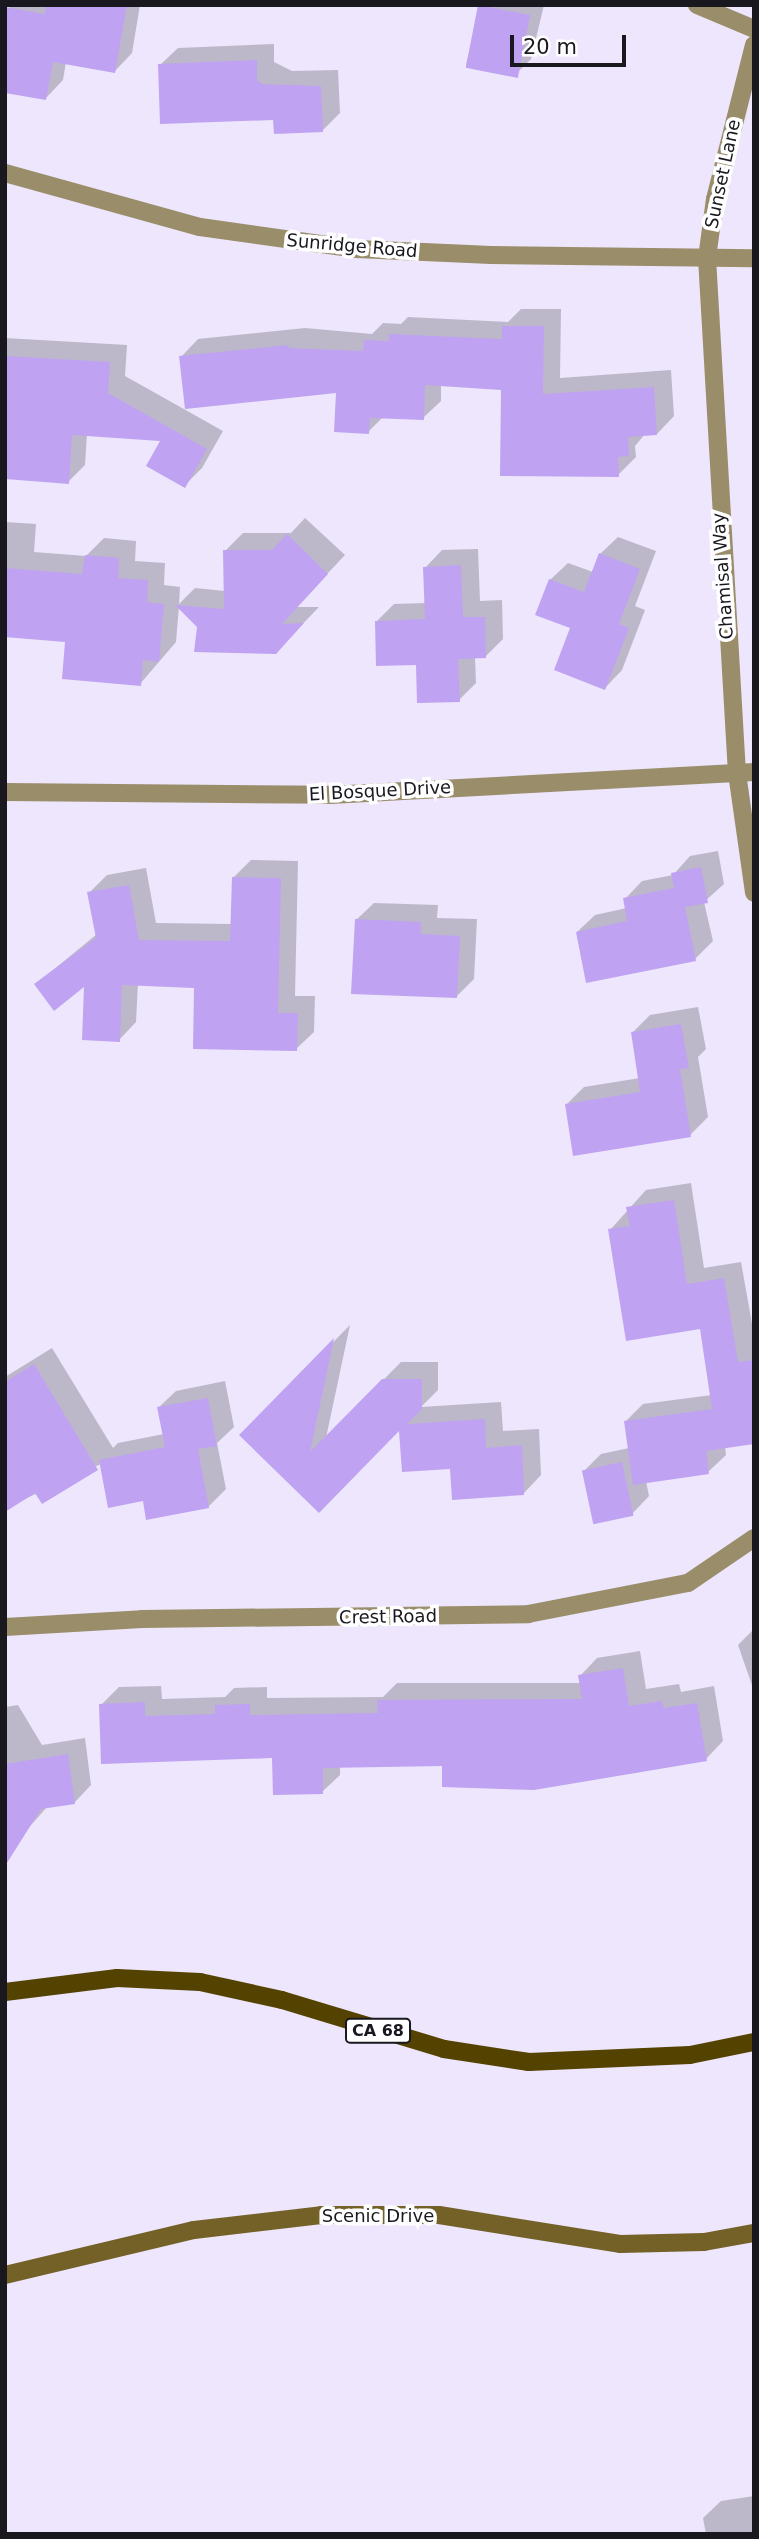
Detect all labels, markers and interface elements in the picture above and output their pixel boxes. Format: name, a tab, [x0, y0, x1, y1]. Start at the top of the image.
scale bar	[514, 21, 630, 65]
text: 20 m	[523, 35, 577, 59]
street label: Sunset Lane	[701, 117, 745, 231]
street label: Sunridge Road	[286, 230, 418, 262]
street label: Chamisal Way	[708, 512, 738, 640]
street label: El Bosque Drive	[308, 776, 452, 806]
street label: Crest Road	[339, 1605, 437, 1629]
road number: CA 68	[345, 2019, 411, 2044]
street label: Scenic Drive	[322, 2205, 434, 2227]

